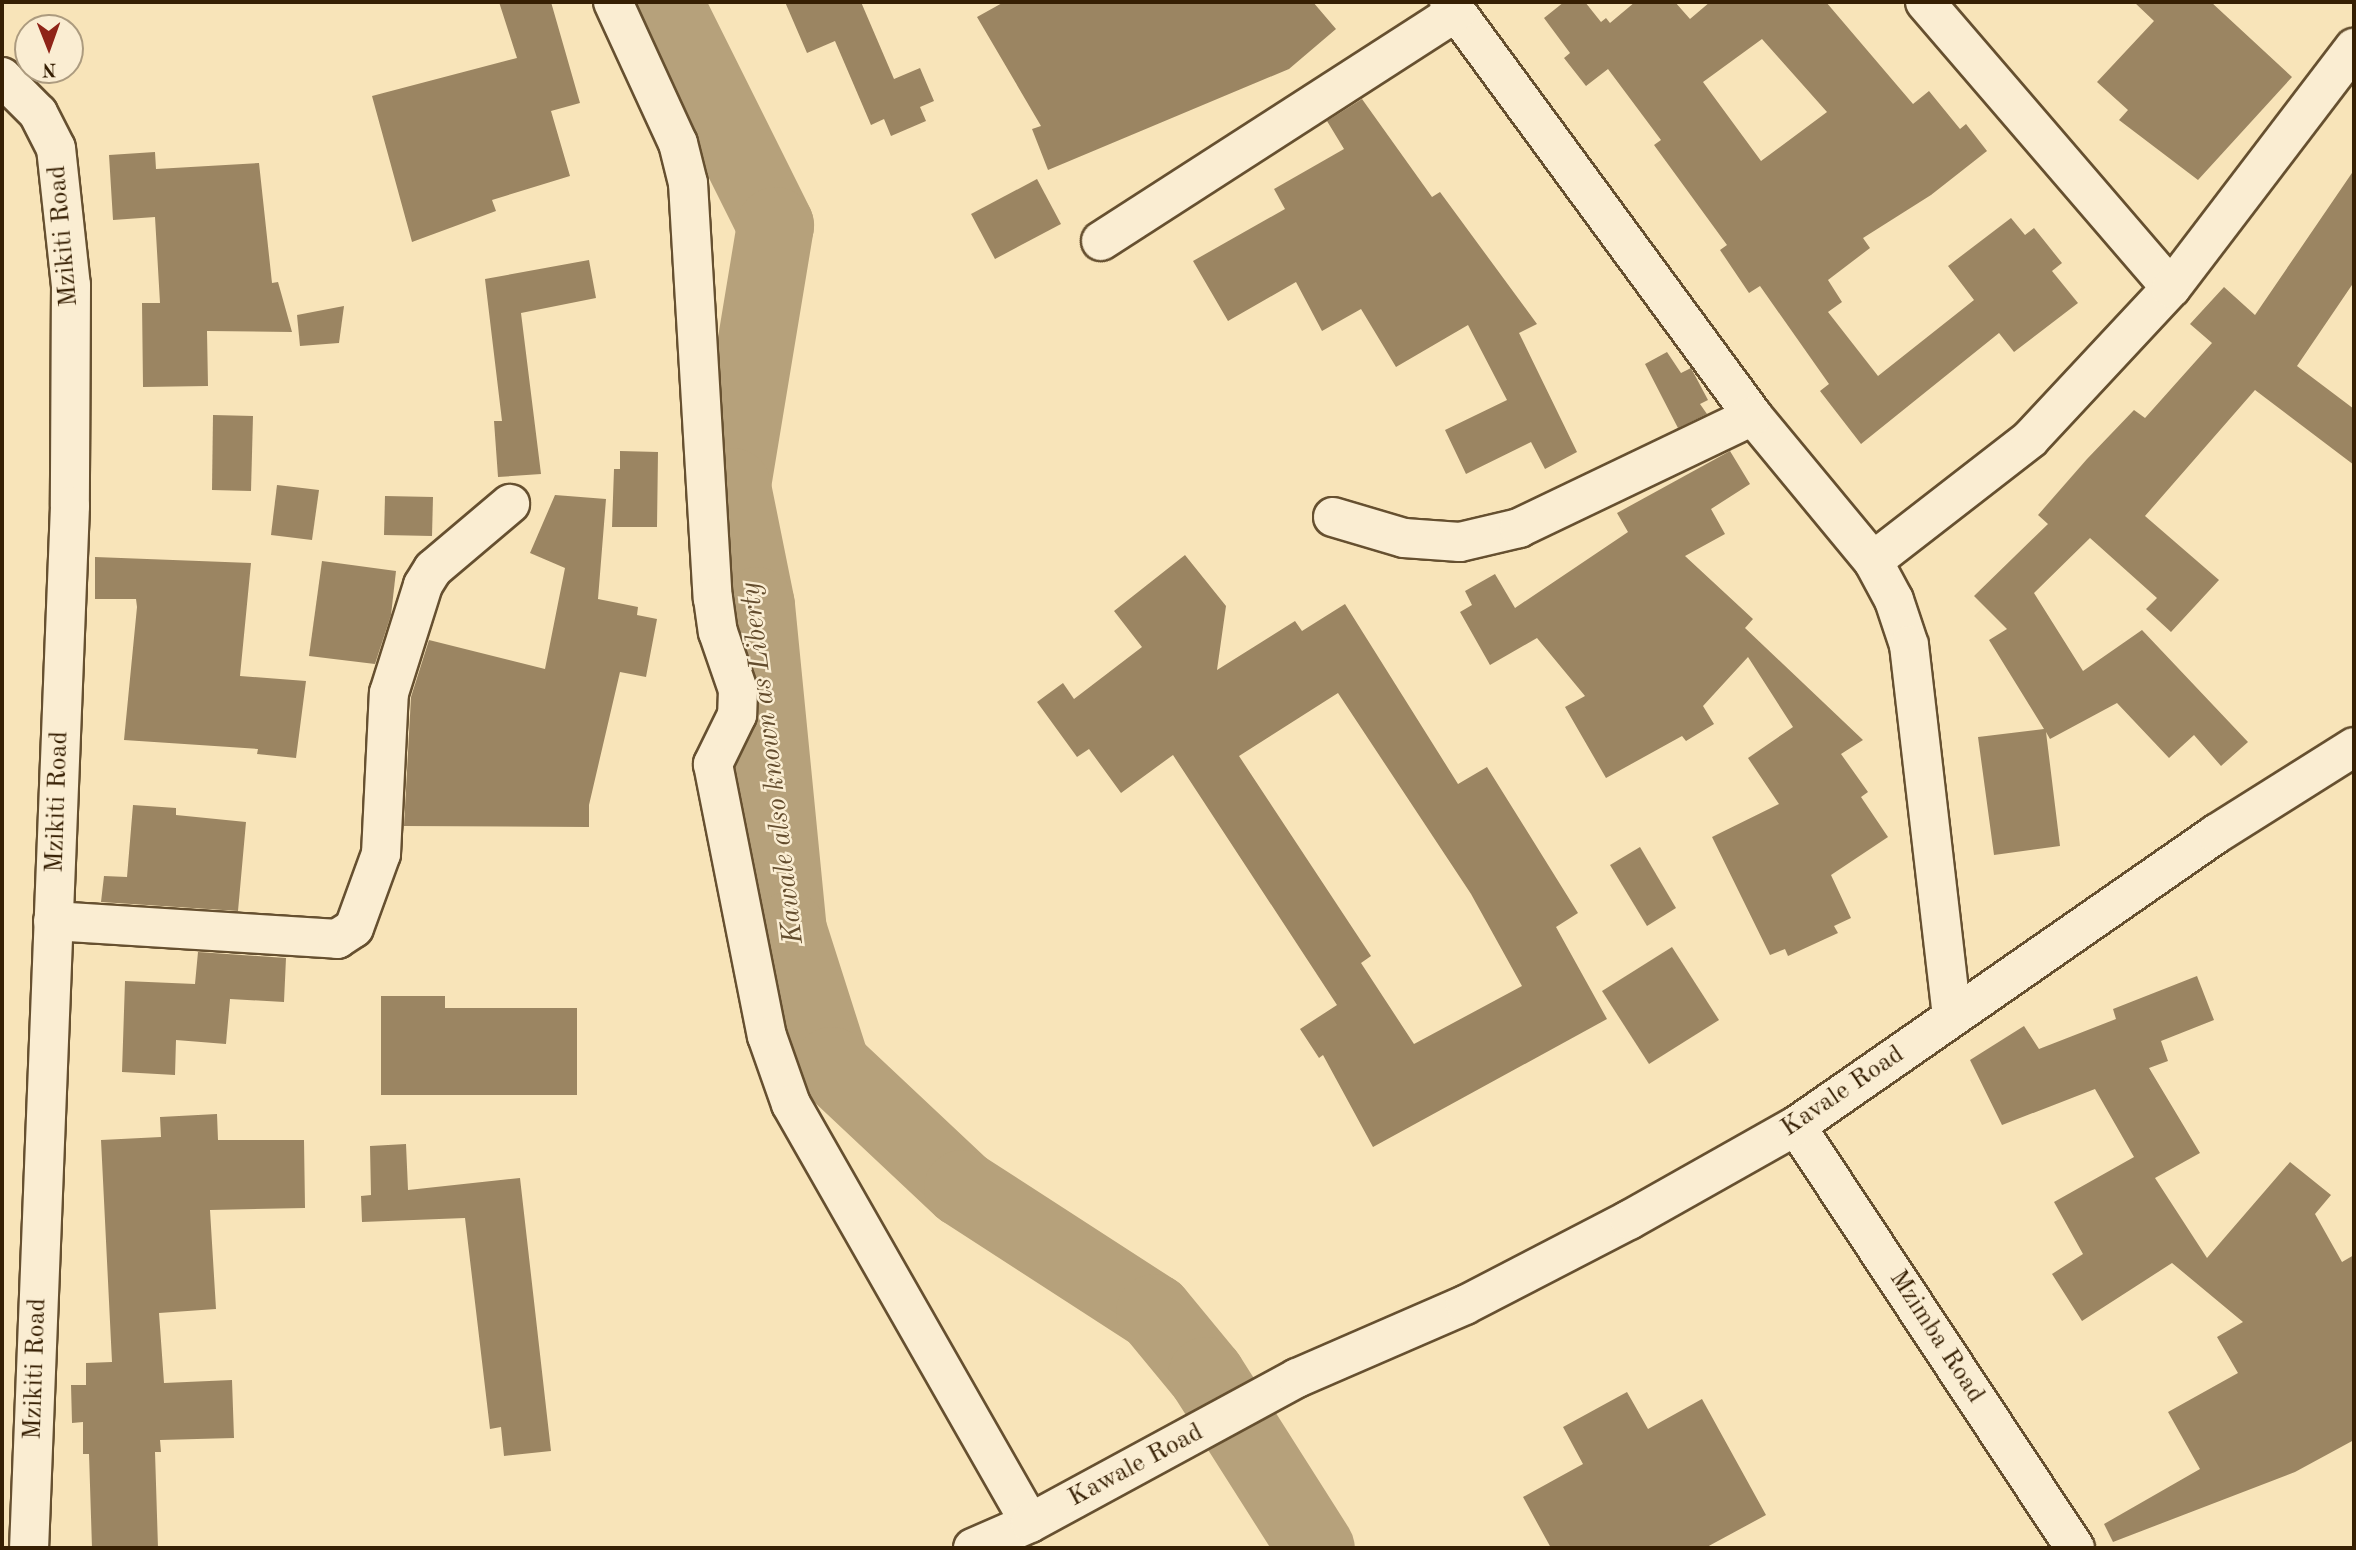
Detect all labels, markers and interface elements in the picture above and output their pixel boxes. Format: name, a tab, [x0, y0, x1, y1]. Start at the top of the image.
north arrow	[14, 14, 84, 84]
text: N	[42, 59, 57, 78]
street label: Mzikiti Road	[42, 164, 86, 308]
water label: Kawale also known as Liberty	[734, 580, 812, 946]
street label: Mzikiti Road	[40, 730, 76, 874]
street label: Kavale Road	[1776, 1039, 1910, 1145]
street label: Mzimba Road	[1881, 1265, 1991, 1409]
street label: Mzikiti Road	[18, 1297, 54, 1441]
street label: Kawale Road	[1063, 1417, 1209, 1515]

